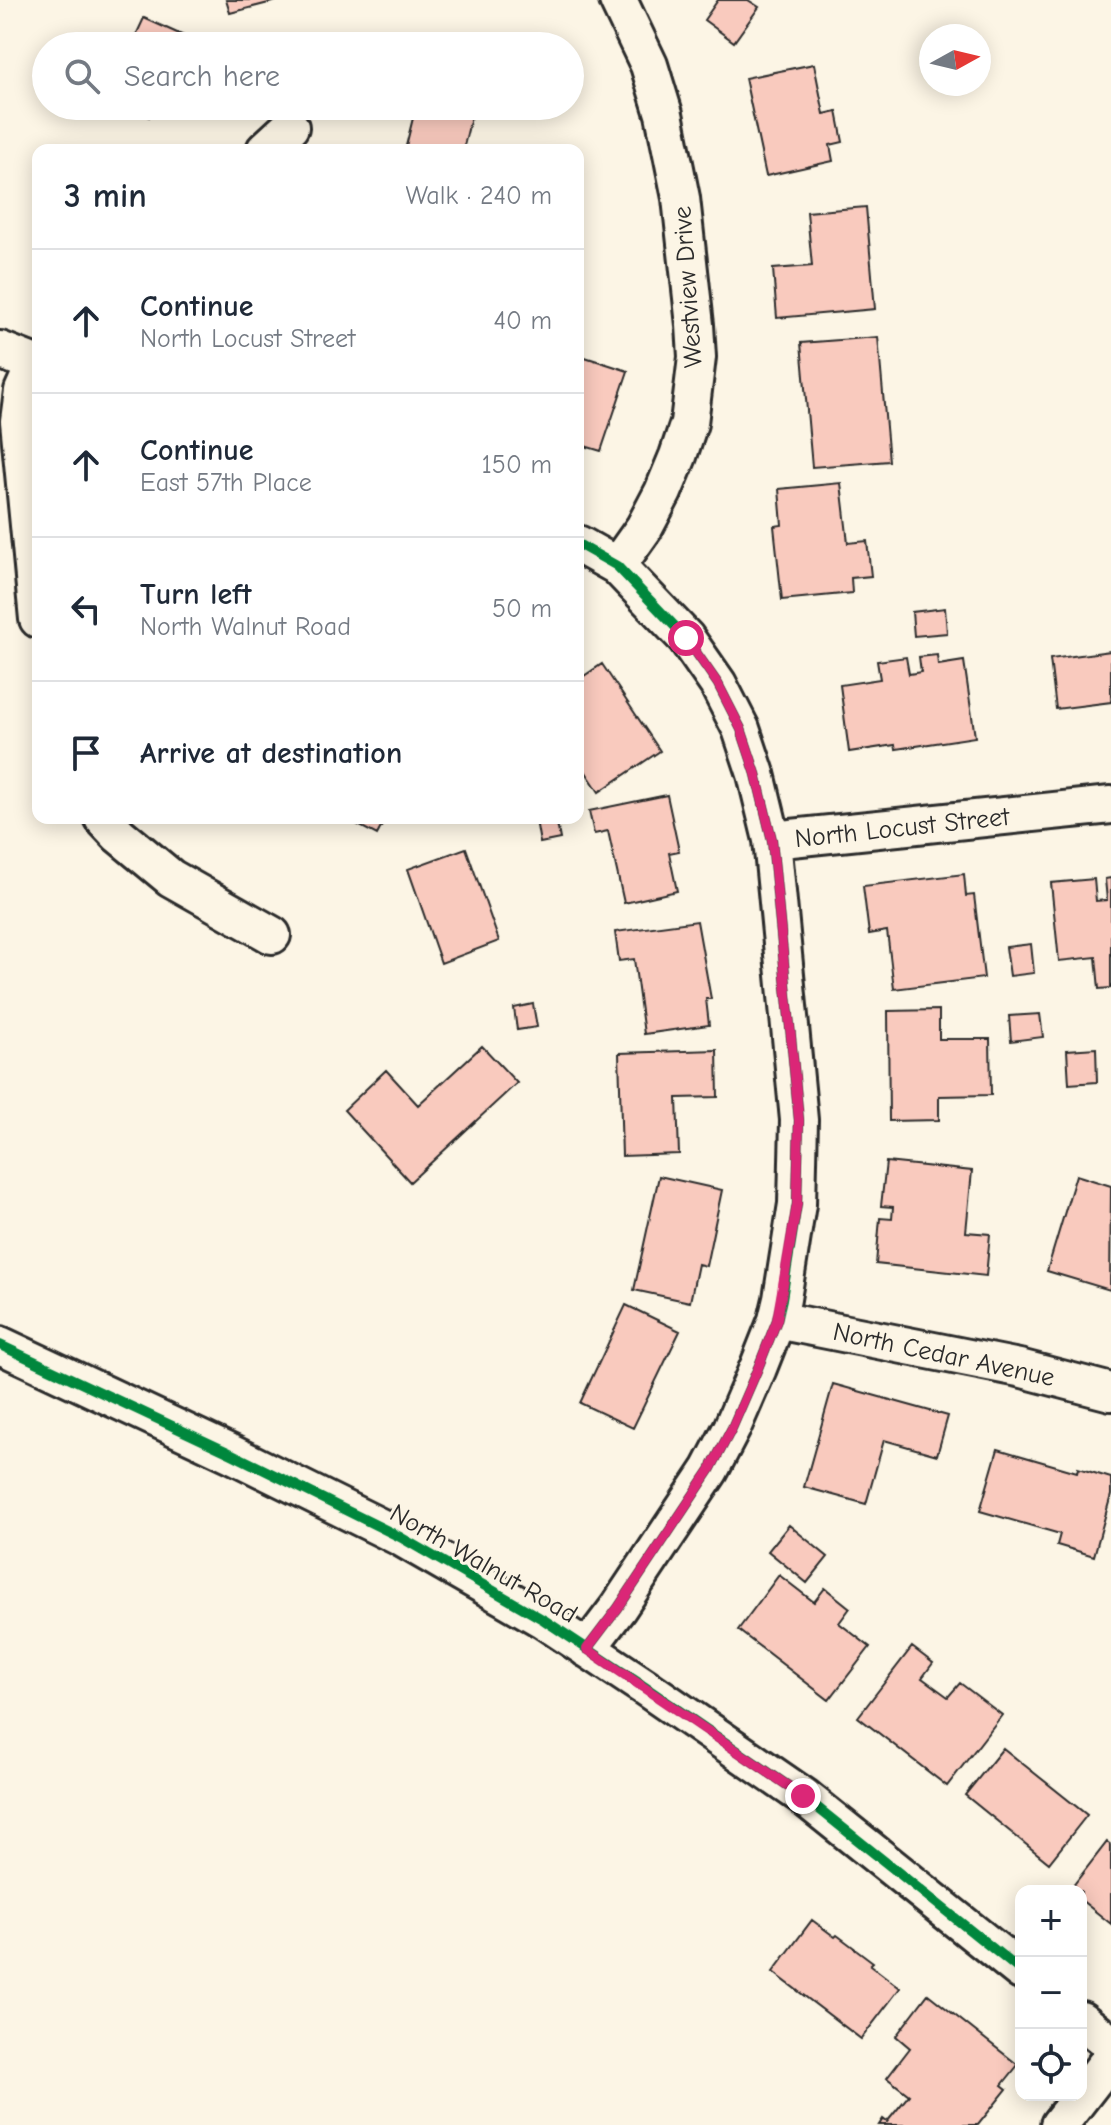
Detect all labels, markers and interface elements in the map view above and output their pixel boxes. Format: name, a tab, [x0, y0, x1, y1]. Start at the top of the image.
north arrow	[919, 24, 991, 96]
search box	[32, 32, 584, 120]
icon: search	[60, 54, 104, 98]
text: Search here	[124, 59, 280, 94]
text: 3 min	[64, 176, 147, 216]
text: Walk · 240 m	[406, 181, 552, 211]
street label: Westview Drive	[667, 205, 709, 369]
text: Continue	[140, 289, 254, 324]
icon: ahead	[64, 299, 108, 343]
text: 40 m	[493, 306, 552, 336]
text: North Locust Street	[140, 324, 355, 354]
text: Continue	[140, 433, 254, 468]
icon: ahead	[64, 443, 108, 487]
text: 150 m	[482, 450, 552, 480]
text: East 57th Place	[140, 468, 312, 498]
text: Turn left	[140, 577, 252, 612]
icon: left	[64, 587, 108, 631]
text: 50 m	[492, 594, 552, 624]
text: North Walnut Road	[140, 612, 351, 642]
route start	[668, 620, 704, 656]
icon: arrive	[64, 731, 108, 775]
text: Arrive at destination	[140, 736, 402, 771]
street label: North Locust Street	[793, 802, 1012, 854]
street label: North Cedar Avenue	[830, 1317, 1057, 1393]
street label: North Walnut Road	[385, 1498, 582, 1630]
route end	[785, 1778, 821, 1814]
map controls	[1015, 1885, 1087, 2101]
button: +	[1015, 1885, 1087, 1957]
button: −	[1015, 1957, 1087, 2029]
button: locate	[1015, 2029, 1087, 2101]

